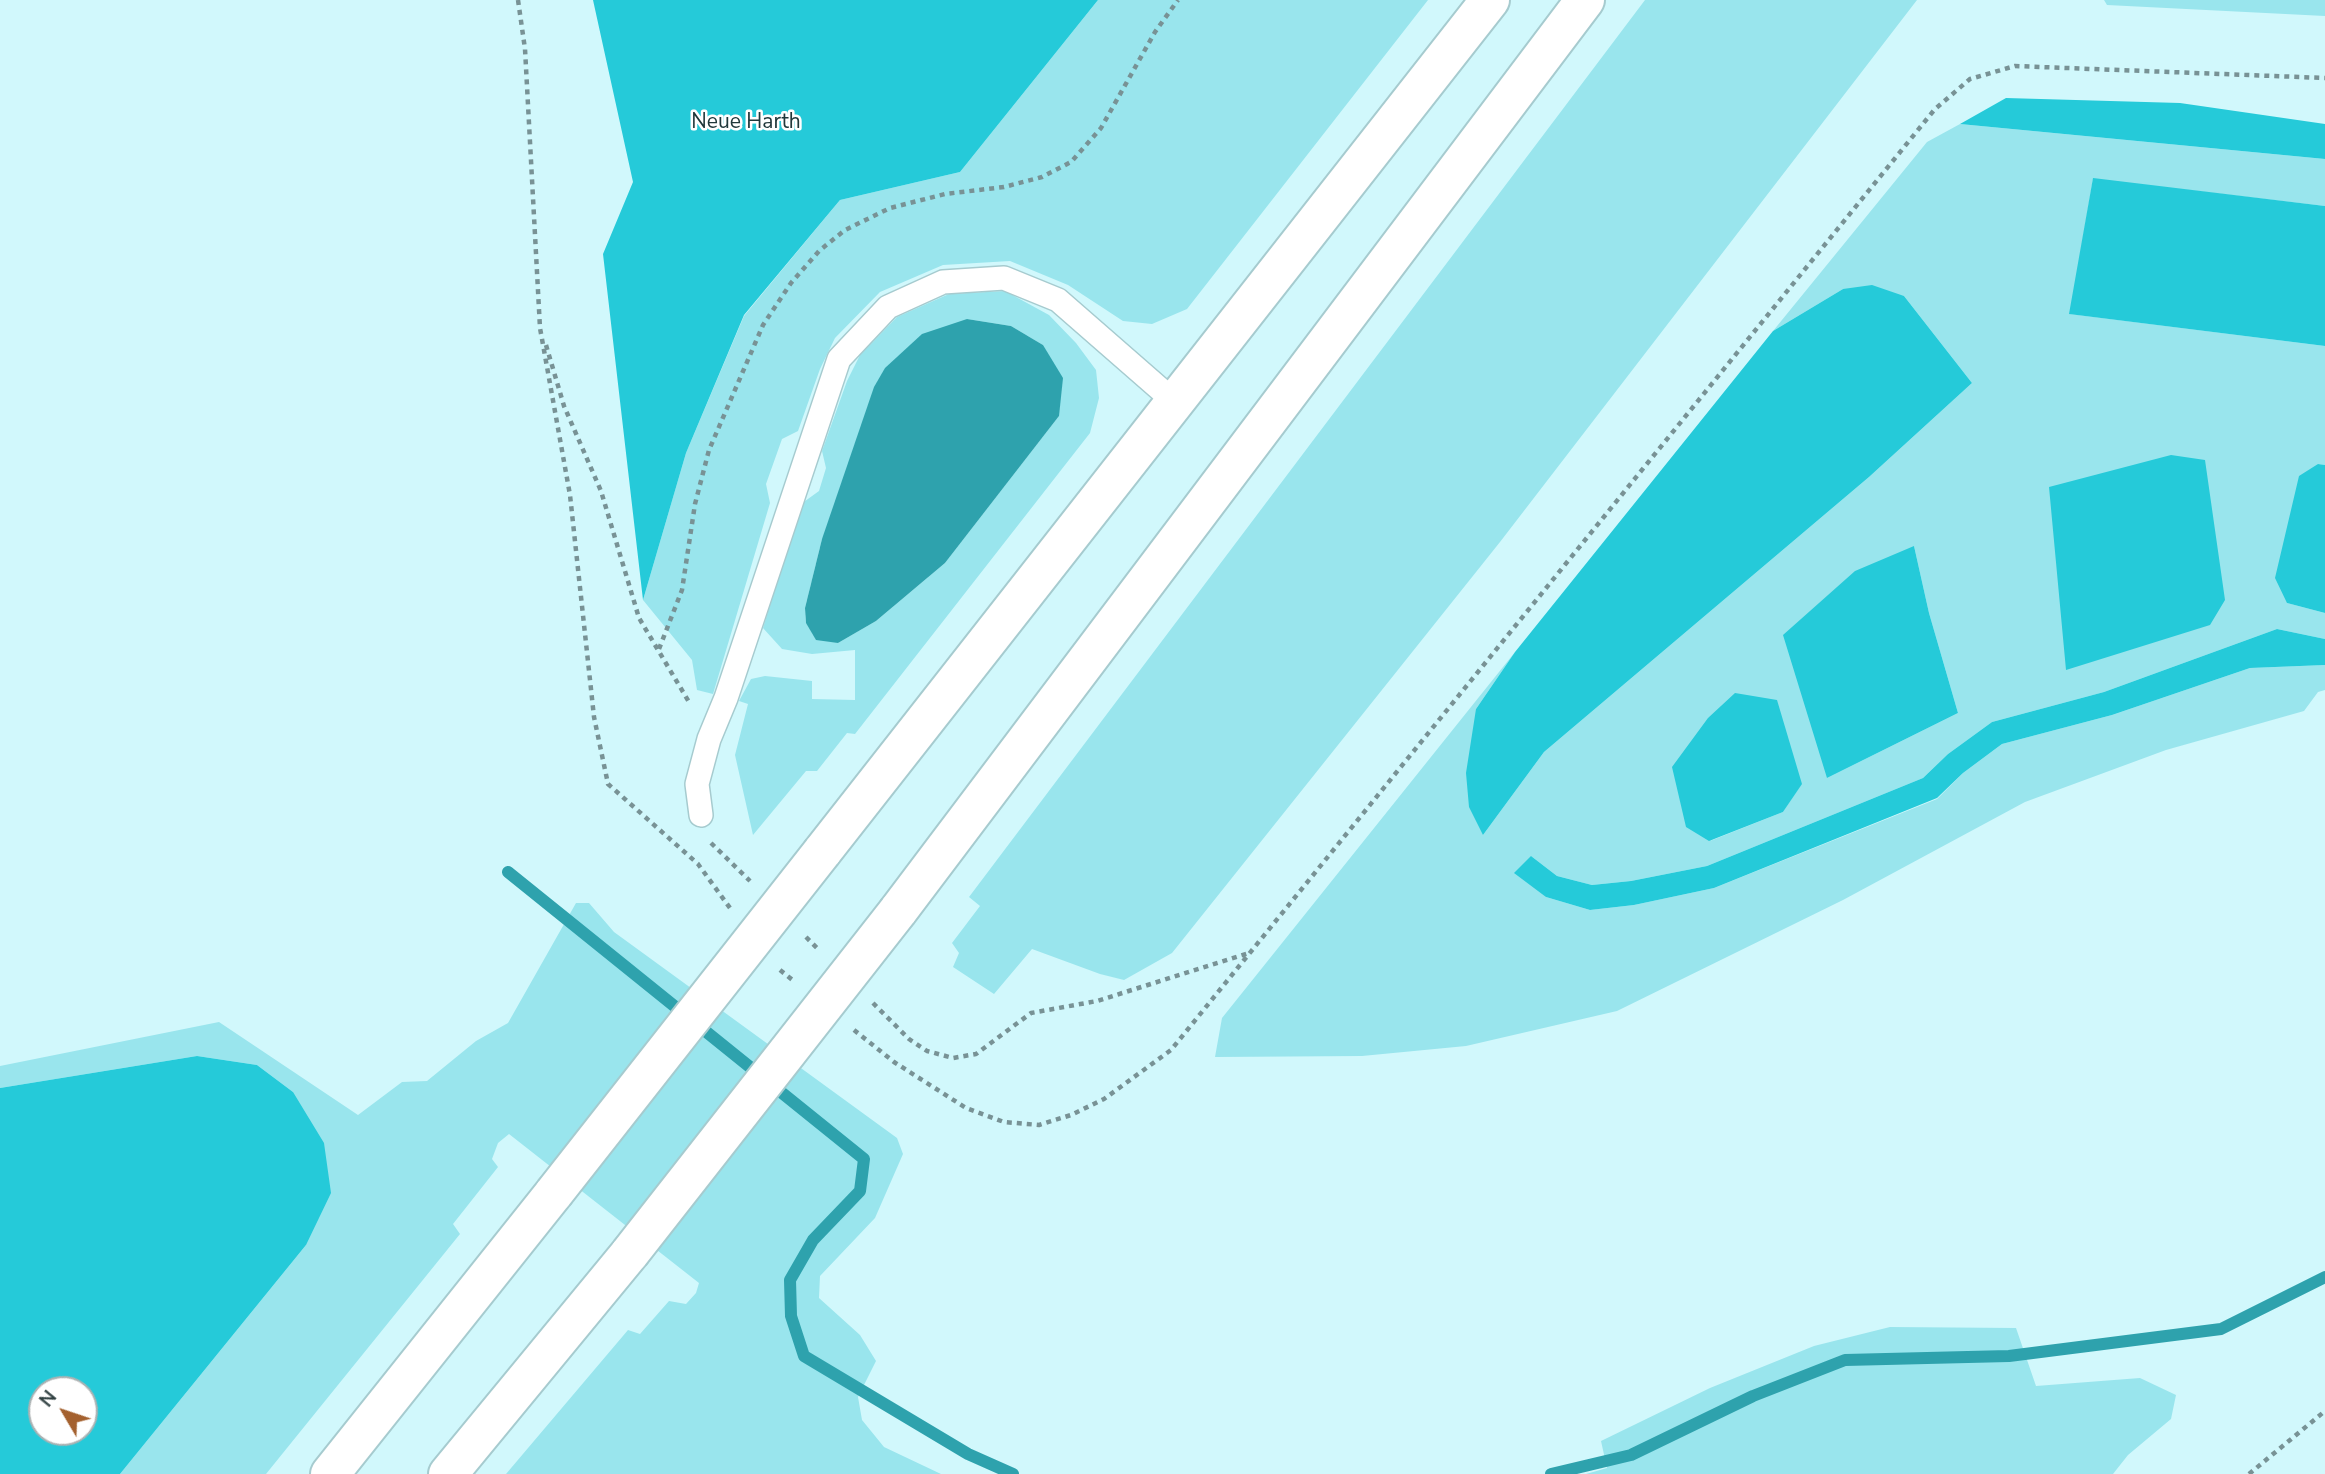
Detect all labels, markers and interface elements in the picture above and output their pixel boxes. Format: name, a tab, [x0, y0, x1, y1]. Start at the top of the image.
park label: Neue Harth	[691, 110, 801, 136]
north arrow	[28, 1376, 98, 1446]
text: N	[34, 1385, 63, 1413]

